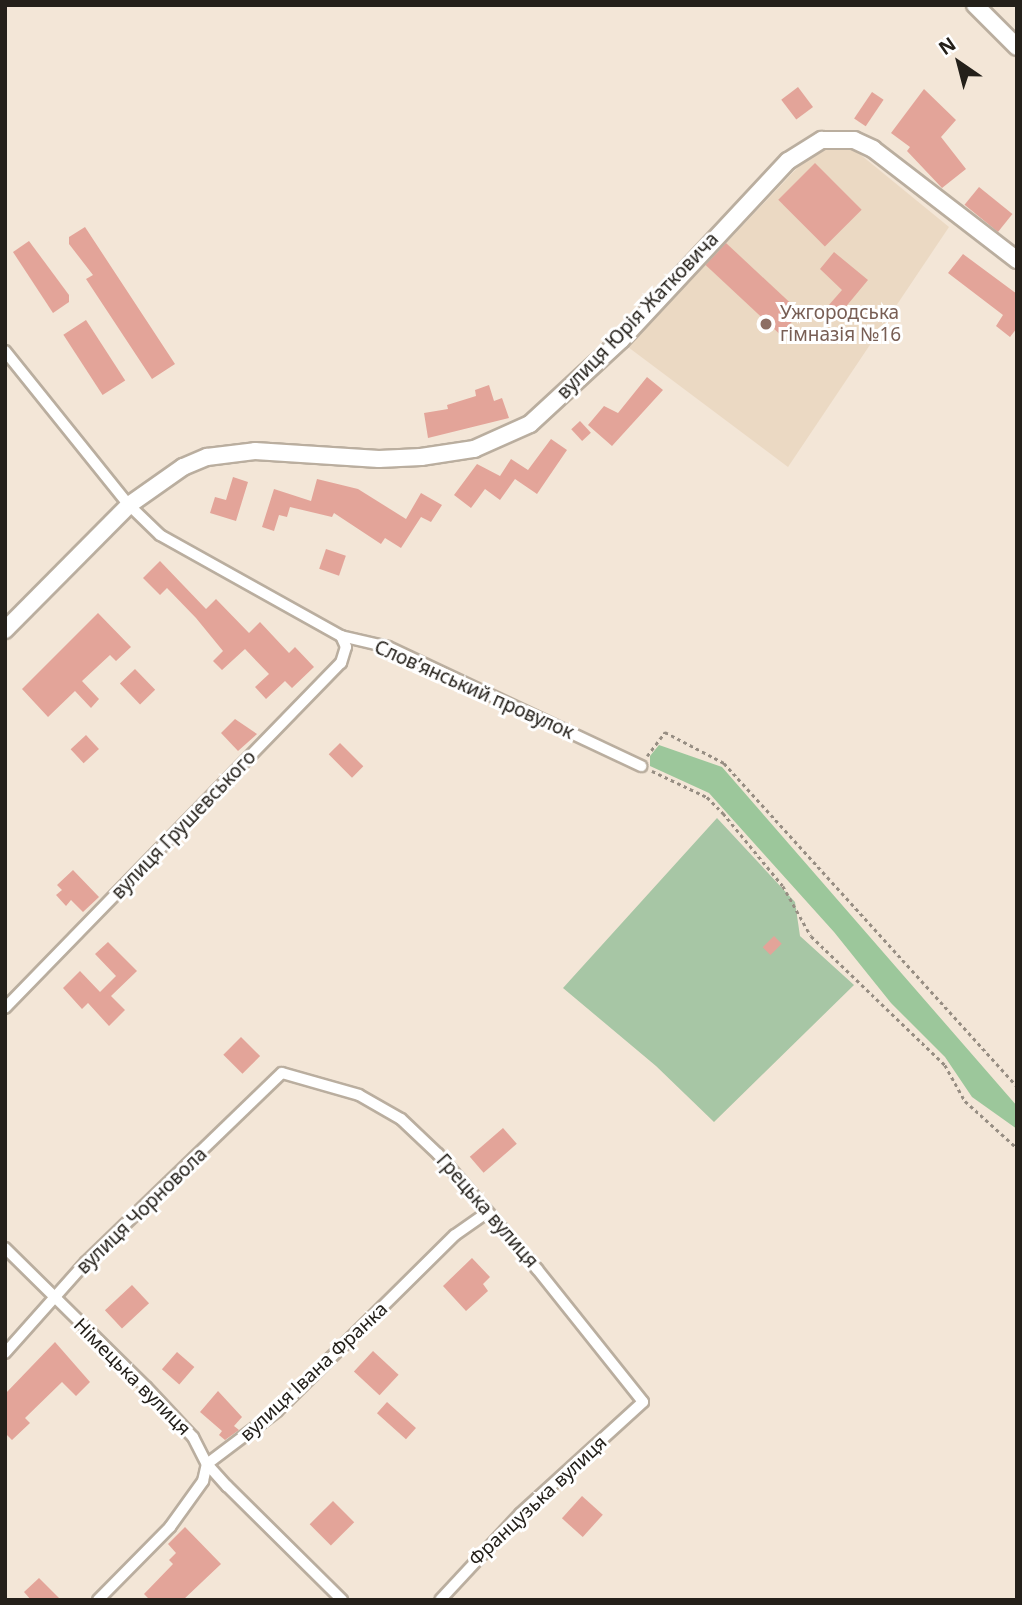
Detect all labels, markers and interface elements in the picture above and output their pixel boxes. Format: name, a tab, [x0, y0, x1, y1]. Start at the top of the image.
north arrow	[924, 28, 994, 98]
text: N	[933, 31, 961, 61]
street label: вулиця Юрія Жатковича	[553, 228, 723, 404]
place label: Ужгородська гімназія №16	[780, 302, 901, 346]
marker: Ужгородська гімназія №16	[758, 316, 774, 332]
street label: Словʼянський провулок	[371, 636, 577, 744]
street label: вулиця Грушевського	[107, 746, 261, 904]
street label: вулиця Чорновола	[72, 1143, 212, 1279]
street label: Грецька вулиця	[431, 1150, 543, 1272]
street label: вулиця Івана Франка	[236, 1298, 392, 1446]
street label: Німецька вулиця	[69, 1314, 195, 1440]
street label: Французька вулиця	[464, 1431, 612, 1571]

